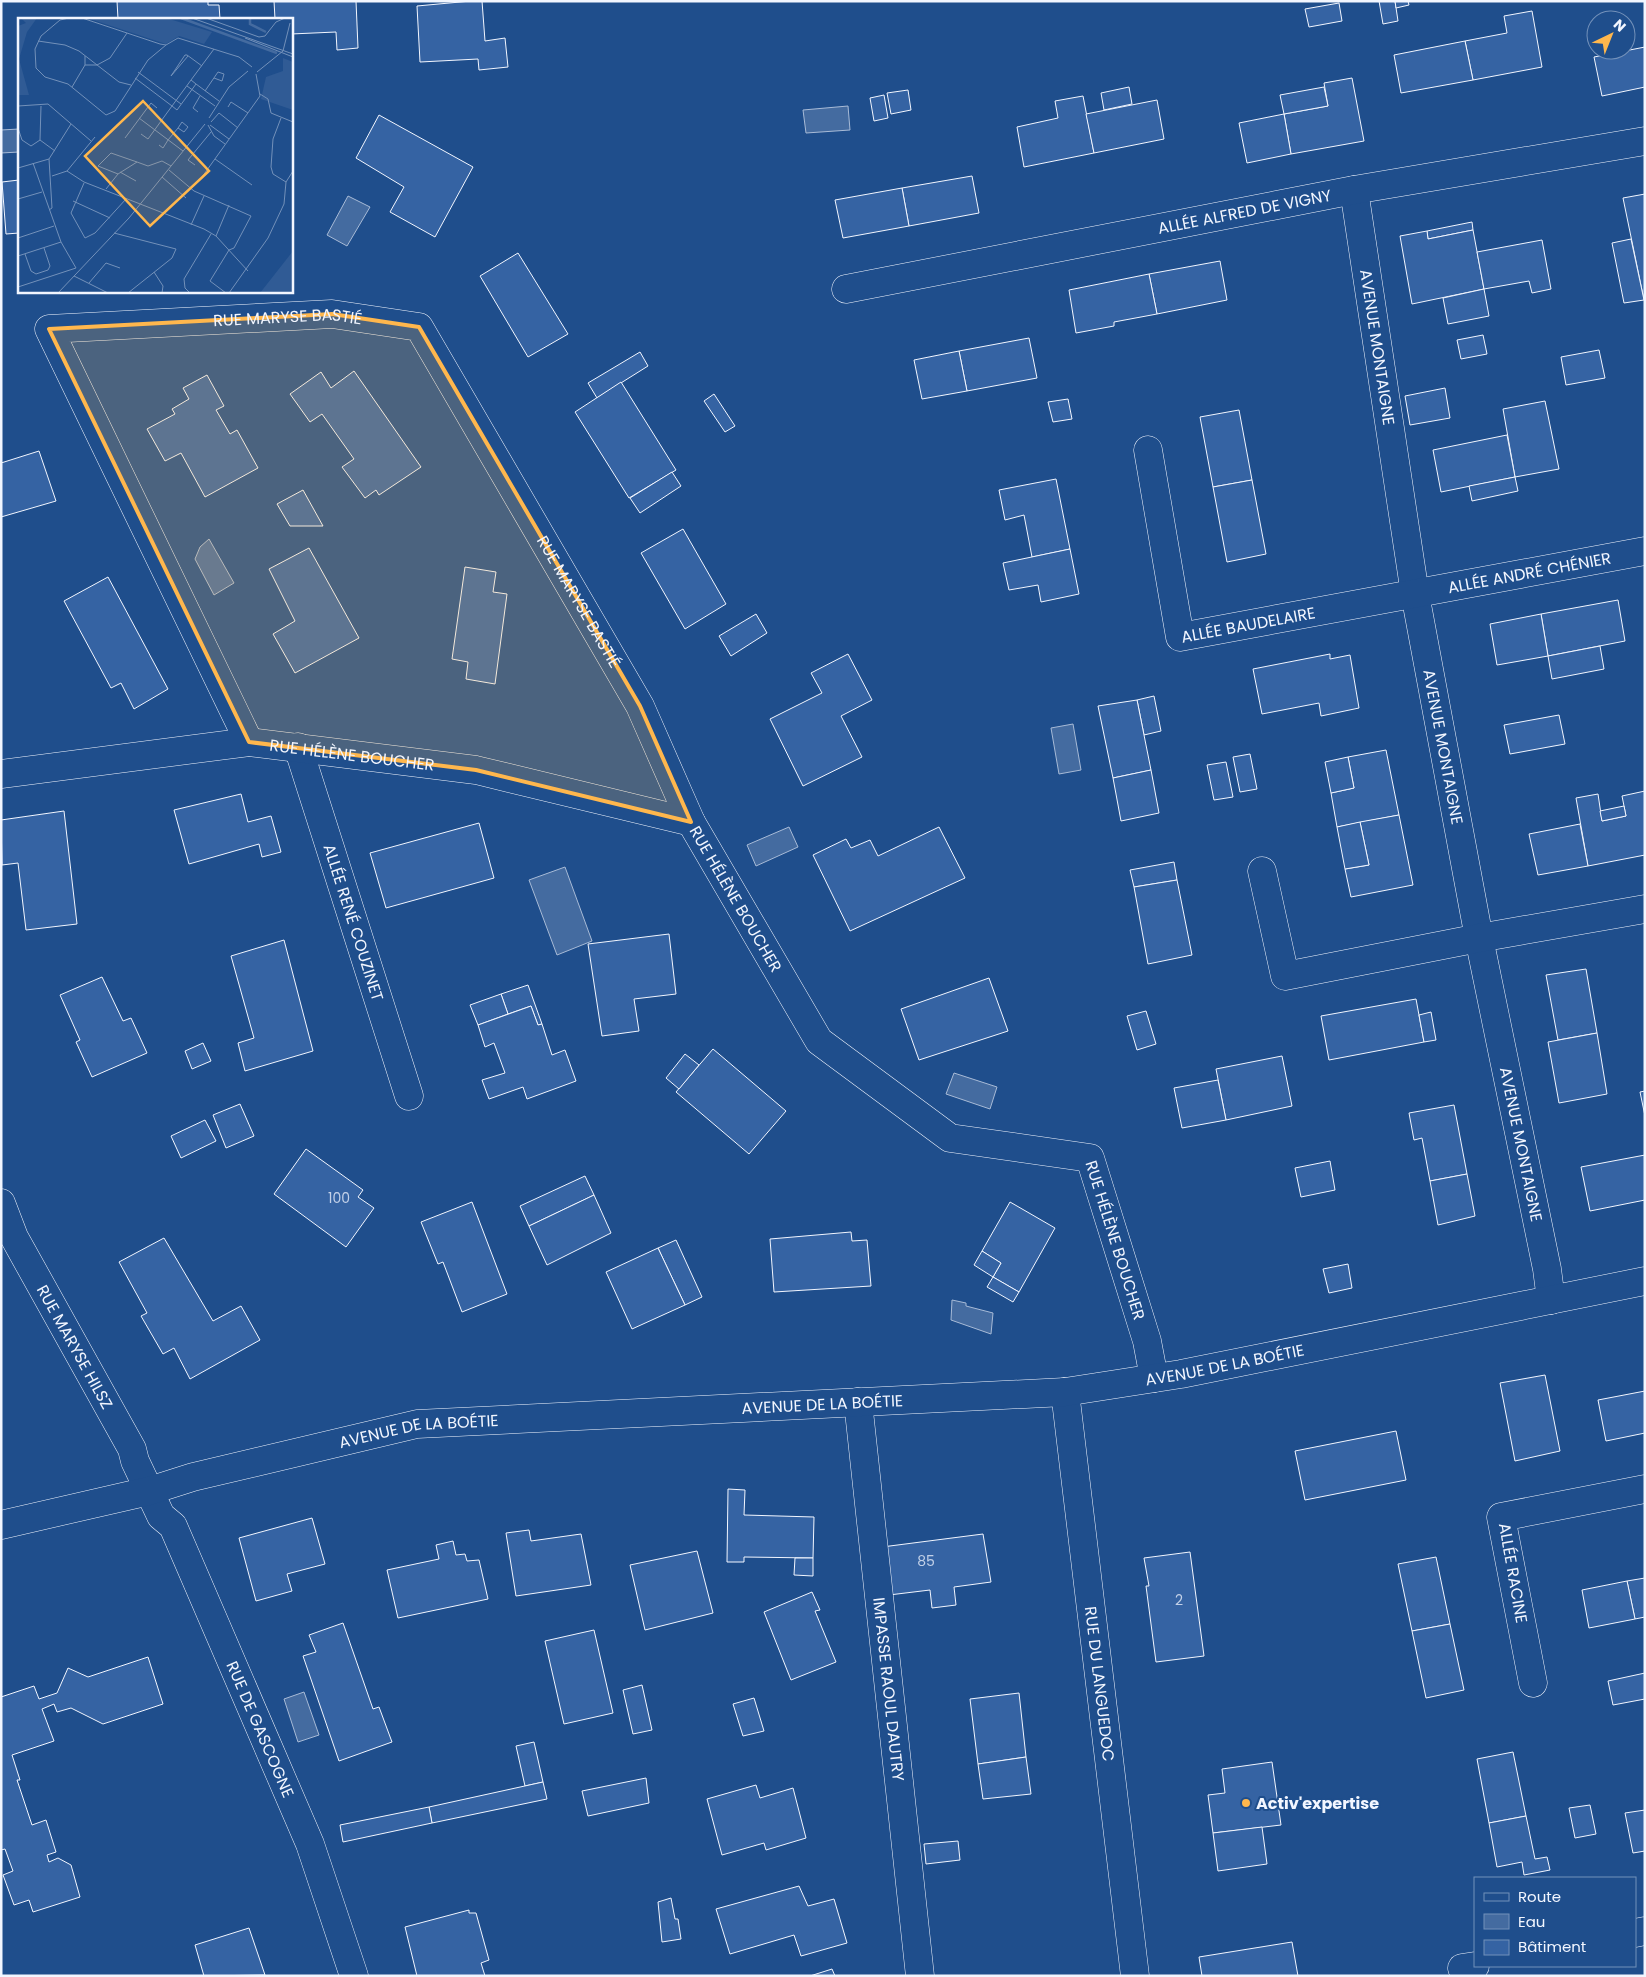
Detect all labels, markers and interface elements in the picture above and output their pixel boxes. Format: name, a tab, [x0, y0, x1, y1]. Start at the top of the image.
north arrow	[1586, 10, 1636, 60]
text: N	[1609, 15, 1631, 36]
inset map	[18, 18, 292, 292]
street label: ALLÉE ALFRED DE VIGNY	[1156, 183, 1334, 239]
street label: AVENUE MONTAIGNE	[1355, 268, 1401, 427]
street label: RUE MARYSE BASTIÉ	[213, 302, 364, 332]
street label: RUE MARYSE BASTIÉ	[531, 531, 627, 672]
street label: ALLÉE ANDRÉ CHÉNIER	[1446, 546, 1613, 599]
street label: ALLÉE BAUDELAIRE	[1179, 601, 1317, 648]
street label: AVENUE MONTAIGNE	[1418, 667, 1469, 826]
street label: RUE HÉLÈNE BOUCHER	[268, 733, 436, 776]
street label: RUE HÉLÈNE BOUCHER	[684, 821, 788, 976]
street label: ALLÉE RENÉ COUZINET	[318, 841, 390, 1004]
street label: AVENUE MONTAIGNE	[1494, 1065, 1548, 1224]
street label: RUE HÉLÈNE BOUCHER	[1080, 1157, 1151, 1323]
house number: 100	[328, 1188, 350, 1208]
street label: RUE MARYSE HILSZ	[31, 1281, 119, 1413]
street label: AVENUE DE LA BOÉTIE	[1143, 1338, 1306, 1391]
street label: AVENUE DE LA BOÉTIE	[741, 1389, 904, 1419]
street label: AVENUE DE LA BOÉTIE	[336, 1408, 499, 1454]
street label: ALLÉE RACINE	[1493, 1521, 1533, 1625]
house number: 85	[917, 1551, 935, 1571]
house number: 2	[1175, 1590, 1183, 1610]
street label: IMPASSE RAOUL DAUTRY	[868, 1596, 910, 1783]
street label: RUE DU LANGUEDOC	[1079, 1605, 1121, 1763]
street label: RUE DE GASCOGNE	[221, 1657, 300, 1801]
place label: Activ'expertise	[1256, 1792, 1379, 1815]
marker: Activ'expertise	[1240, 1797, 1252, 1809]
legend	[1474, 1877, 1636, 1967]
text: Route	[1518, 1886, 1561, 1907]
text: Eau	[1518, 1911, 1545, 1932]
text: Bâtiment	[1518, 1936, 1586, 1957]

